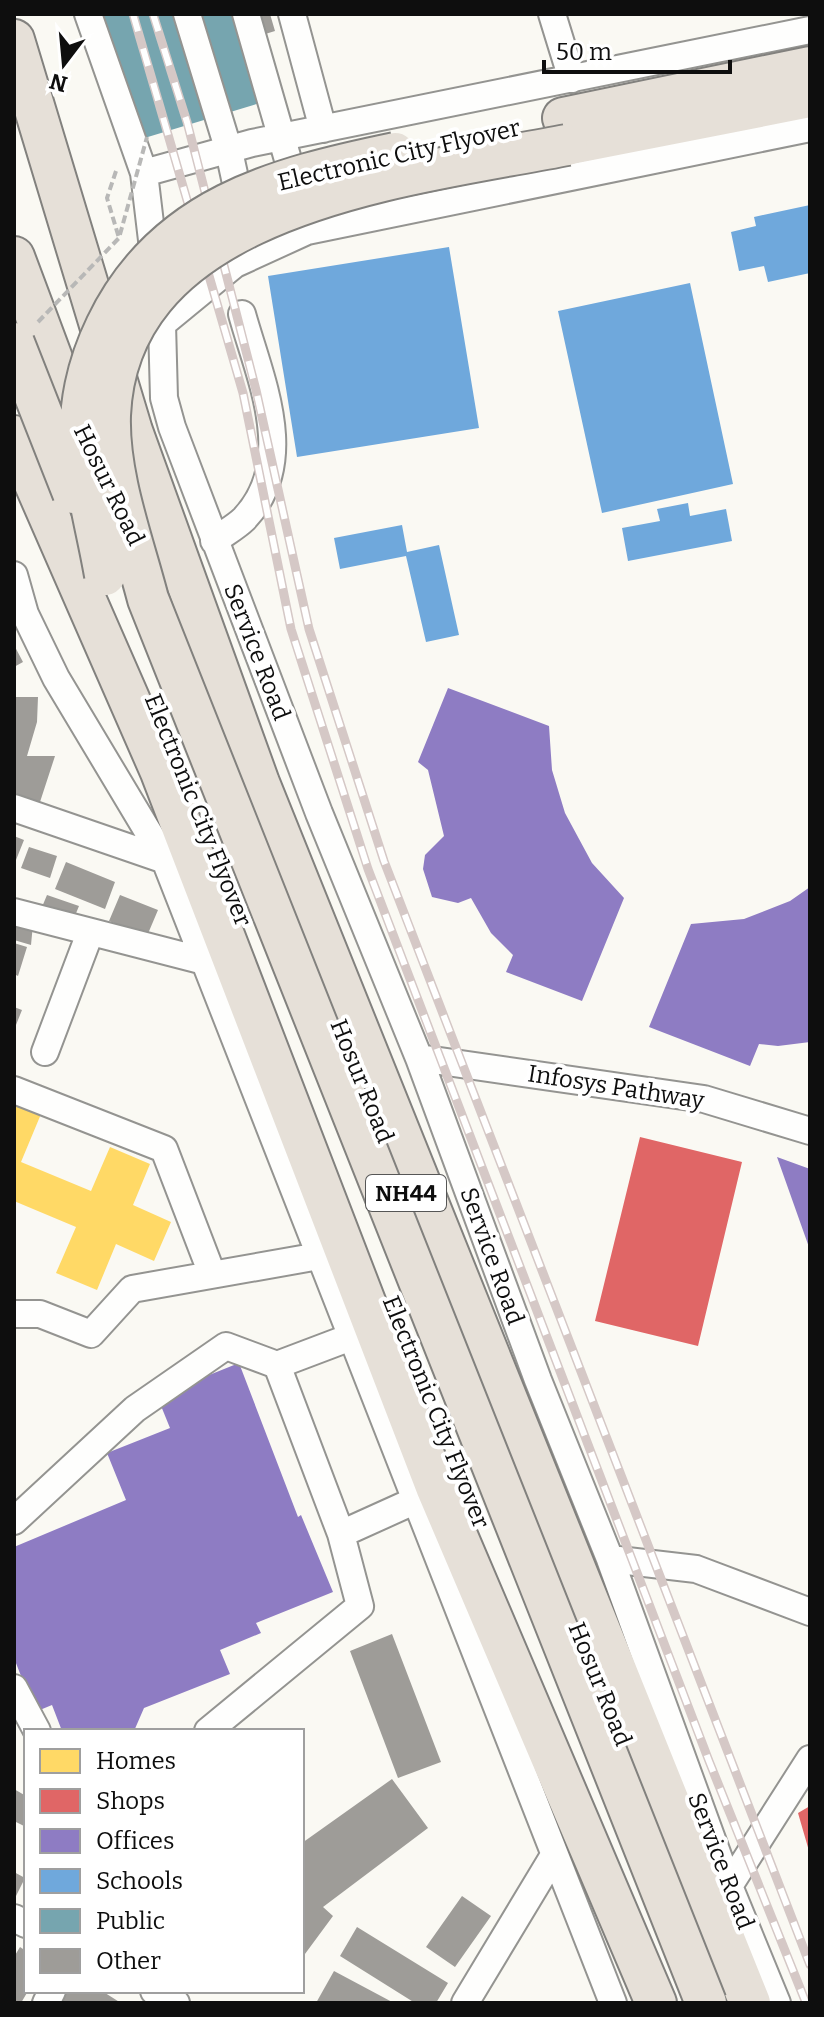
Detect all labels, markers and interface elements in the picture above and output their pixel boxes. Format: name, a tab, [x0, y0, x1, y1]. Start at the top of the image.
north arrow	[24, 24, 104, 104]
scale bar	[544, 24, 730, 74]
text: 50 m	[556, 38, 612, 66]
text: N	[47, 67, 71, 98]
street label: Electronic City Flyover	[275, 113, 523, 197]
street label: Hosur Road	[68, 420, 150, 550]
street label: Service Road	[218, 580, 296, 724]
street label: Electronic City Flyover	[139, 690, 258, 931]
street label: Hosur Road	[325, 1015, 399, 1147]
street label: Infosys Pathway	[526, 1059, 707, 1115]
road number: NH44	[366, 1175, 446, 1211]
street label: Service Road	[454, 1184, 530, 1328]
street label: Electronic City Flyover	[377, 1292, 496, 1533]
street label: Hosur Road	[563, 1618, 637, 1750]
legend	[24, 1729, 304, 1993]
text: Homes	[96, 1747, 176, 1775]
text: Shops	[96, 1787, 165, 1815]
street label: Service Road	[682, 1789, 760, 1933]
text: Offices	[96, 1827, 174, 1855]
text: Schools	[96, 1867, 183, 1895]
text: Public	[96, 1907, 165, 1935]
text: Other	[96, 1947, 161, 1975]

